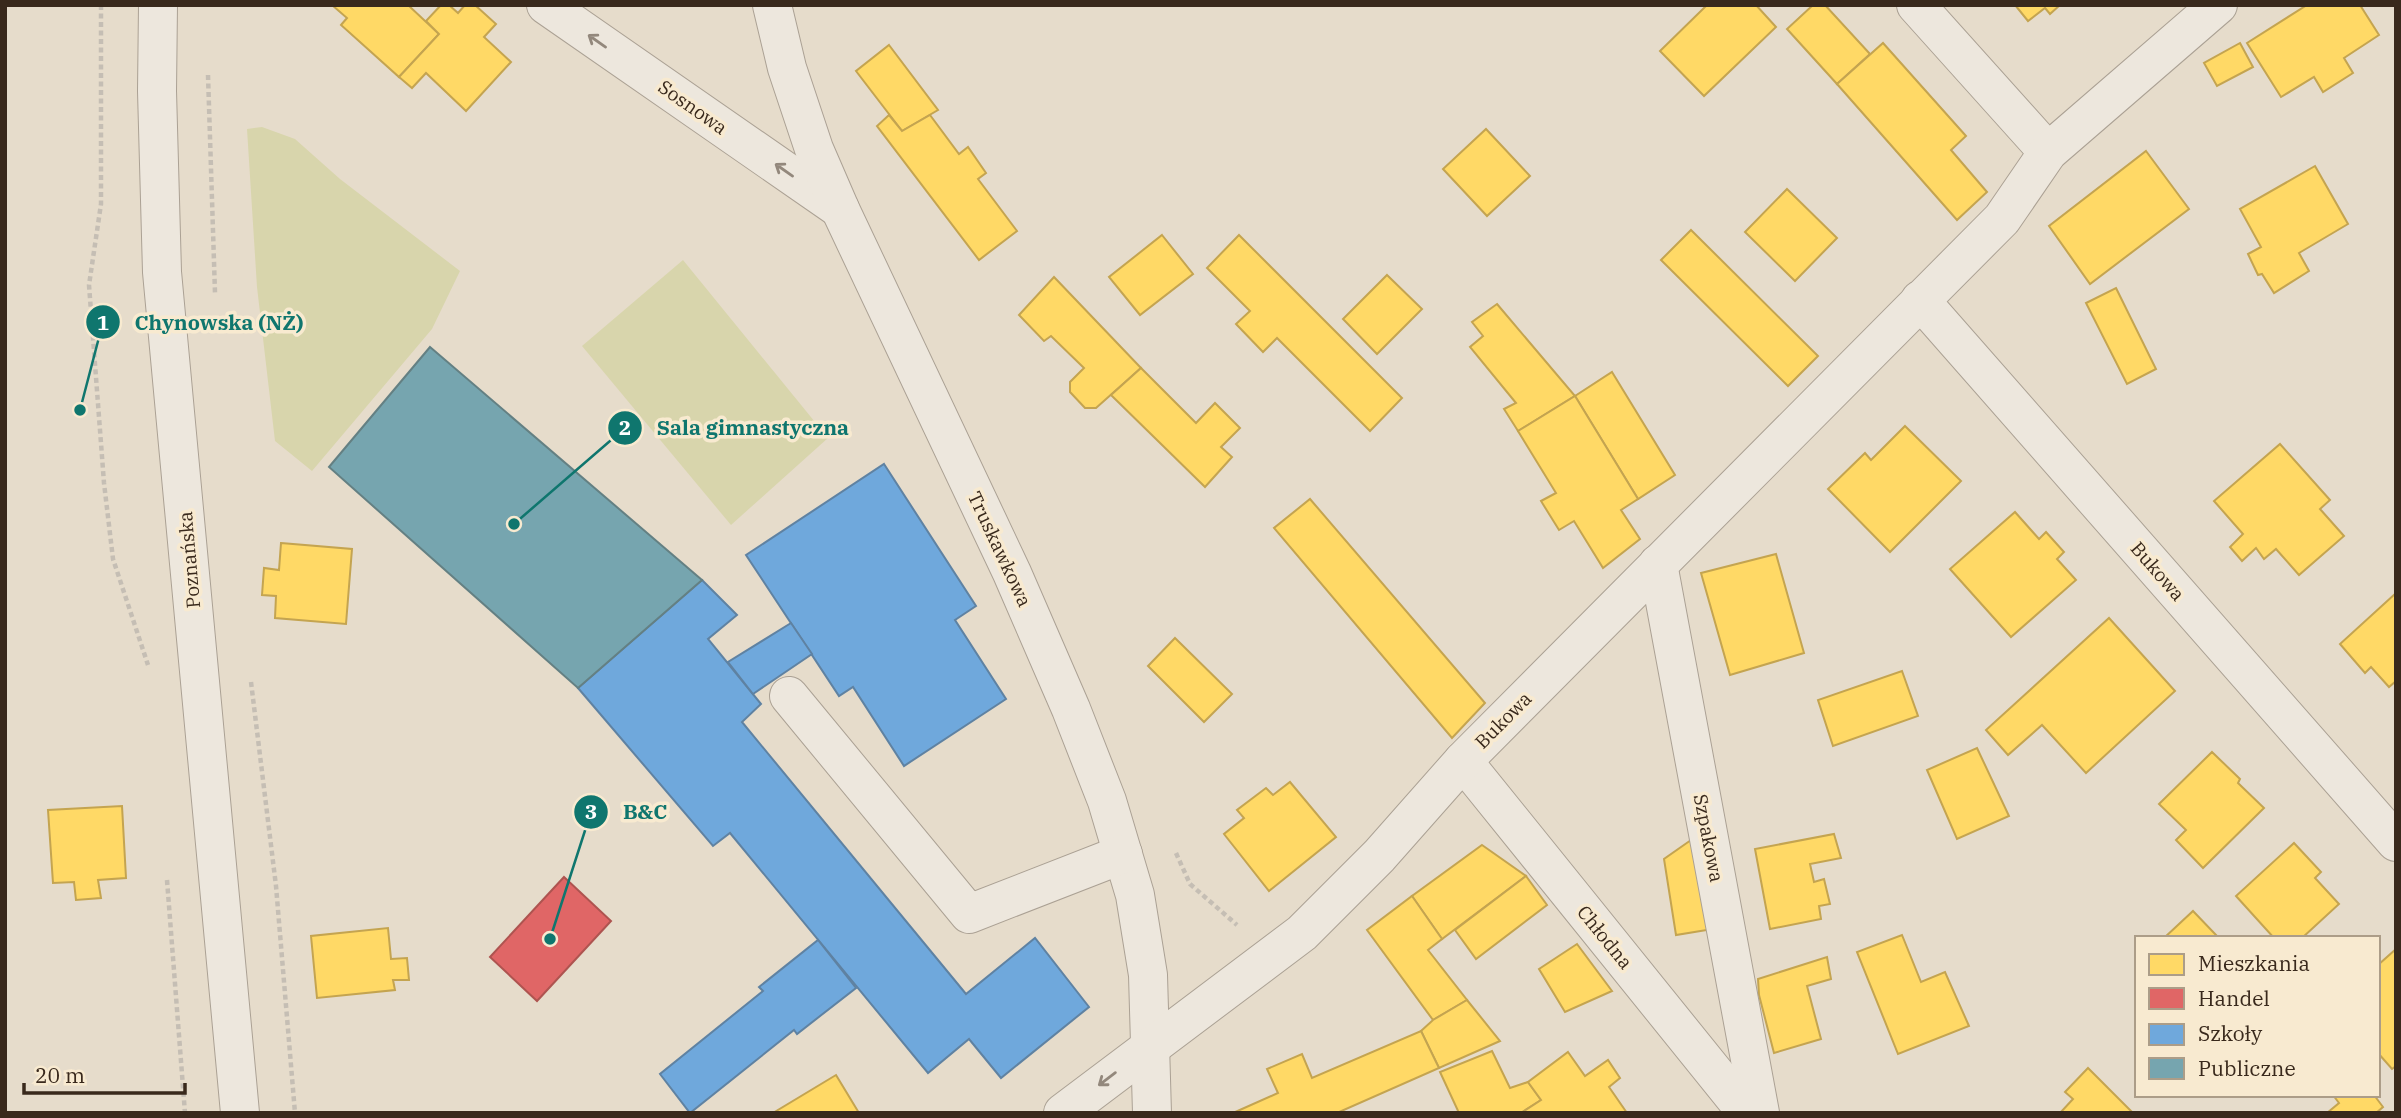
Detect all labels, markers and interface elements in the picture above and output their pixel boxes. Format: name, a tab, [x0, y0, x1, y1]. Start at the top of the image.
one-way arrow	[588, 34, 607, 48]
street label: Sosnowa	[654, 75, 732, 139]
one-way arrow	[775, 163, 794, 177]
callout: Chynowska (NŻ)	[85, 301, 317, 343]
text: 1	[97, 308, 109, 336]
text: Chynowska (NŻ)	[135, 308, 303, 336]
callout: Sala gimnastyczna	[608, 407, 863, 449]
text: 2	[619, 413, 631, 441]
text: Sala gimnastyczna	[657, 413, 849, 441]
street label: Truskawkowa	[963, 488, 1037, 610]
street label: Poznańska	[173, 511, 205, 609]
street label: Bukowa	[2126, 536, 2190, 606]
street label: Bukowa	[1470, 687, 1536, 753]
callout: B&C	[573, 791, 681, 833]
street label: Szpakowa	[1689, 792, 1729, 884]
text: 3	[585, 797, 597, 825]
text: B&C	[623, 797, 667, 825]
street label: Chłodna	[1572, 900, 1638, 974]
legend	[2135, 936, 2380, 1097]
text: Mieszkania	[2198, 949, 2310, 977]
text: Handel	[2198, 984, 2270, 1012]
text: Szkoły	[2198, 1019, 2263, 1047]
scale bar	[24, 1052, 186, 1096]
text: Publiczne	[2198, 1054, 2296, 1082]
text: 20 m	[35, 1061, 85, 1089]
one-way arrow	[1098, 1072, 1117, 1087]

